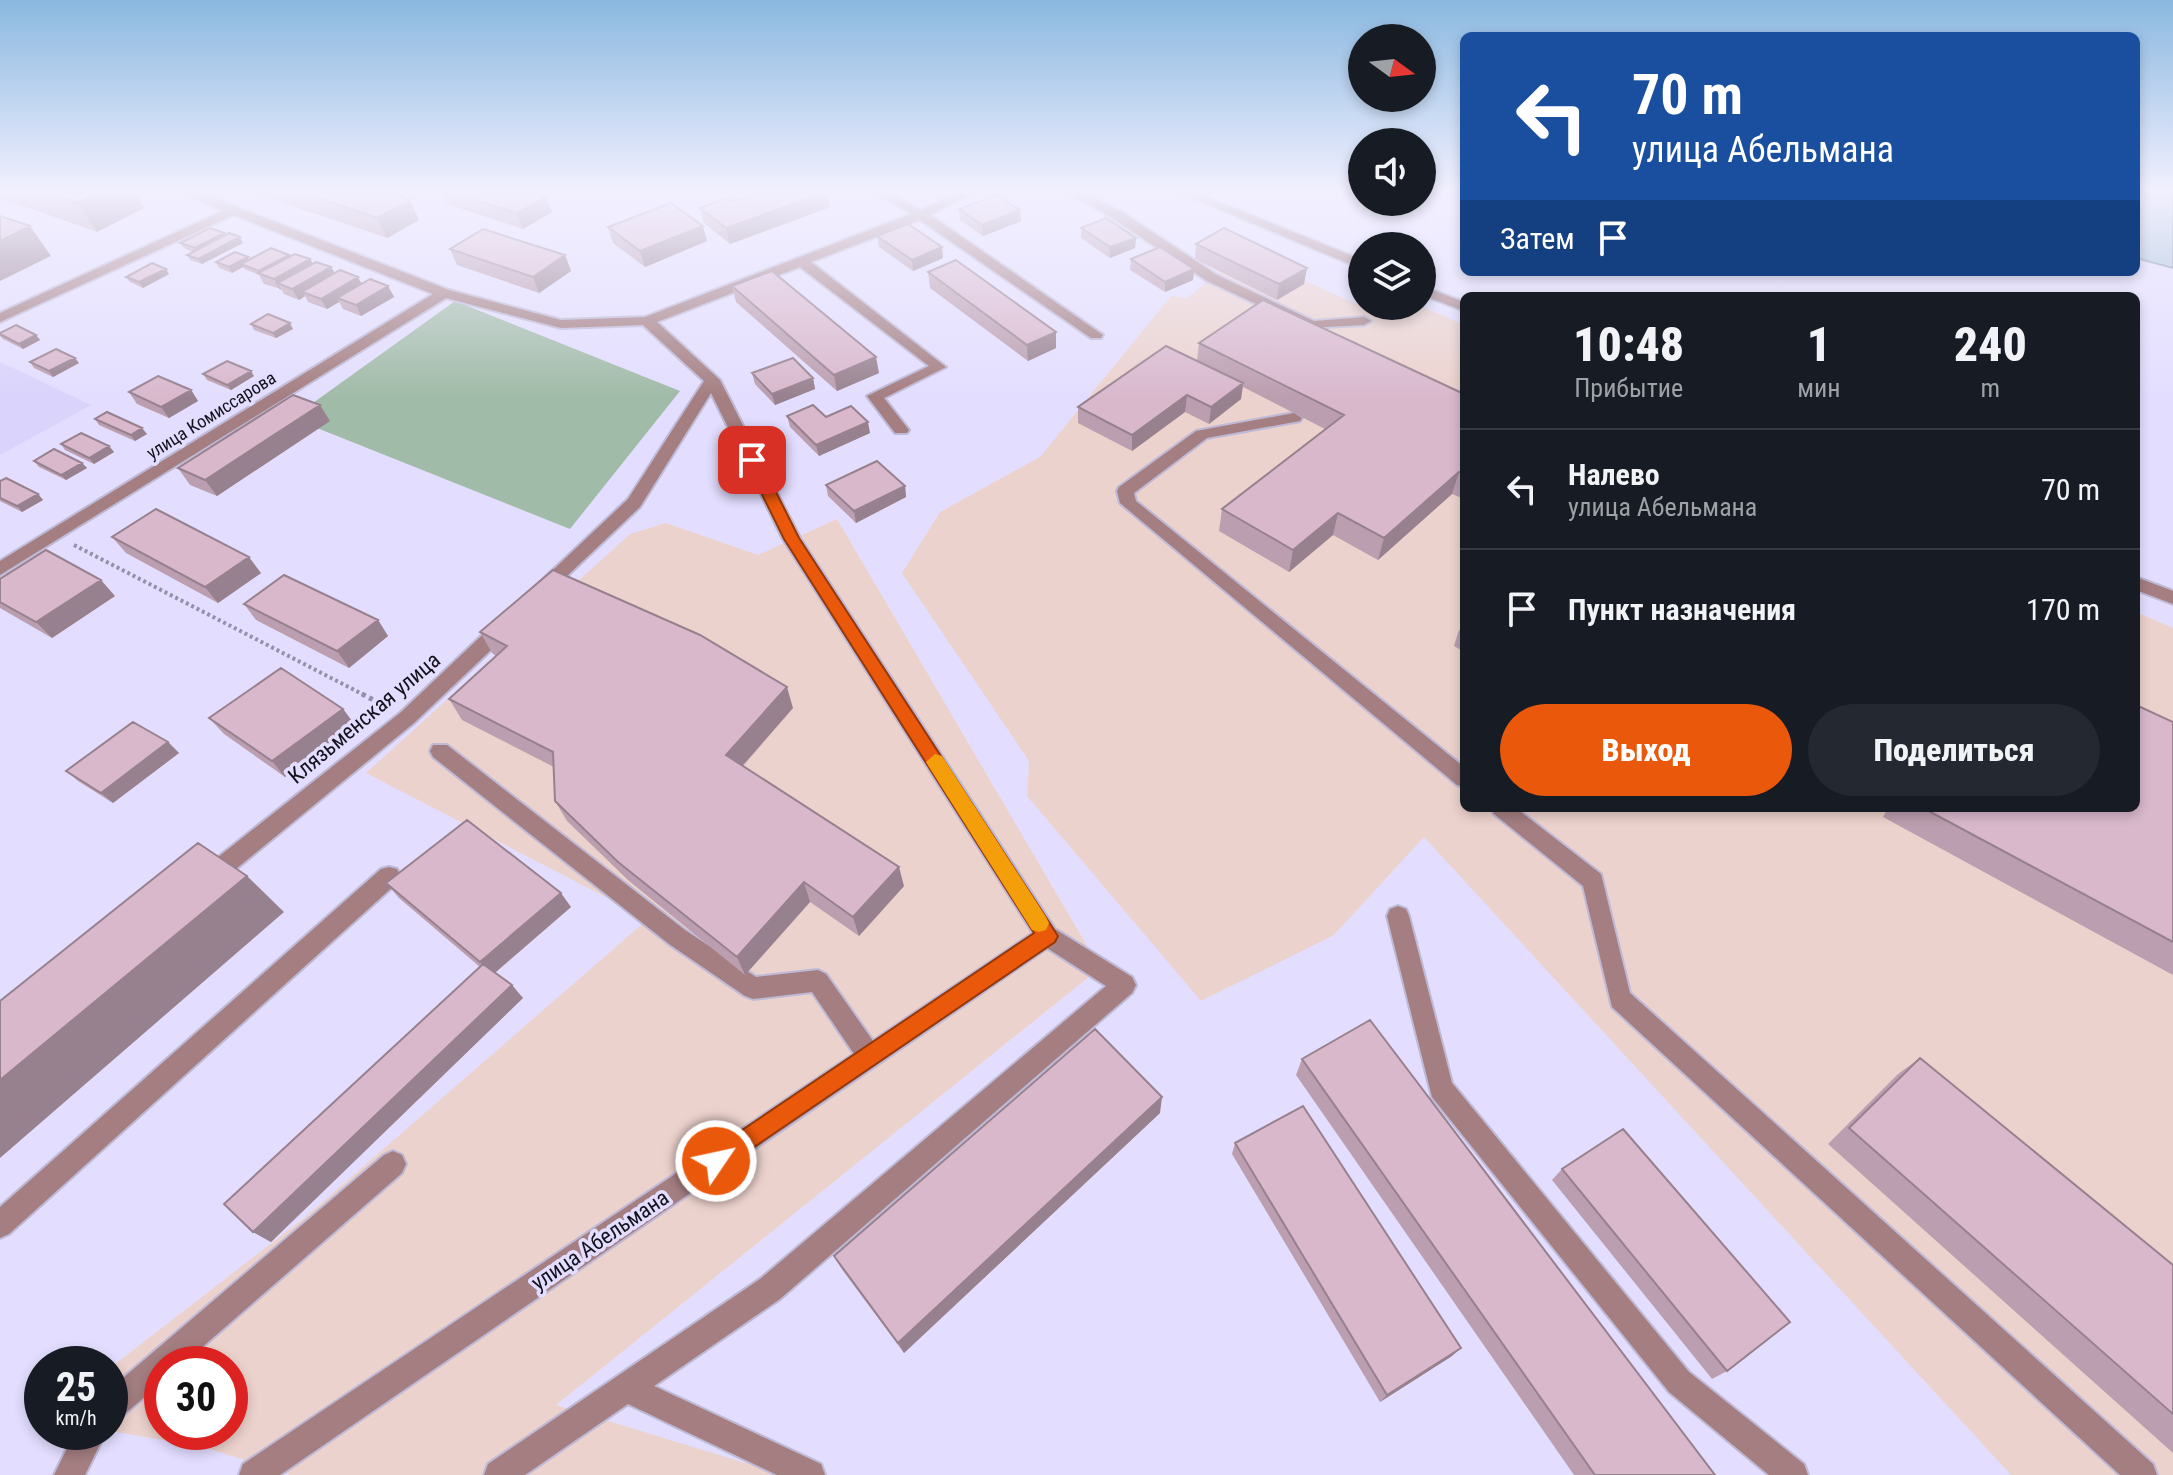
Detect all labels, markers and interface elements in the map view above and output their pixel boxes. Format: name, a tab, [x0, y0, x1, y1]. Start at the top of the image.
north arrow	[1348, 24, 1436, 112]
map controls	[1348, 24, 1436, 320]
text: 70 m	[1632, 62, 1743, 128]
icon: left	[1500, 64, 1604, 168]
button: sound	[1348, 128, 1436, 216]
text: улица Абельмана	[1632, 129, 1894, 171]
icon: arrive	[1591, 216, 1635, 260]
text: Затем	[1500, 221, 1575, 256]
button: layers	[1348, 232, 1436, 320]
text: 10:48	[1573, 316, 1684, 373]
text: 1	[1807, 316, 1831, 373]
text: 240	[1954, 316, 2027, 373]
street label: улица Комиссарова	[143, 367, 279, 463]
text: Прибытие	[1574, 373, 1683, 403]
text: мин	[1797, 373, 1841, 403]
text: m	[1981, 373, 2000, 403]
pin	[718, 426, 786, 494]
icon: arrive	[730, 438, 774, 482]
text: Налево	[1568, 457, 1660, 492]
icon: left	[1500, 467, 1544, 511]
text: 70 m	[2041, 472, 2100, 507]
text: улица Абельмана	[1568, 492, 1757, 522]
icon: arrive	[1500, 587, 1544, 631]
text: Пункт назначения	[1568, 592, 1796, 627]
text: 170 m	[2026, 592, 2100, 627]
street label: Клязьменская улица	[283, 647, 445, 789]
button: Выход	[1500, 704, 1792, 796]
button: Поделиться	[1808, 704, 2100, 796]
position arrow	[674, 1119, 758, 1203]
street label: улица Абельмана	[527, 1185, 673, 1295]
speed limit sign: 30	[144, 1346, 248, 1450]
text: 25	[56, 1364, 96, 1411]
text: km/h	[55, 1406, 97, 1430]

